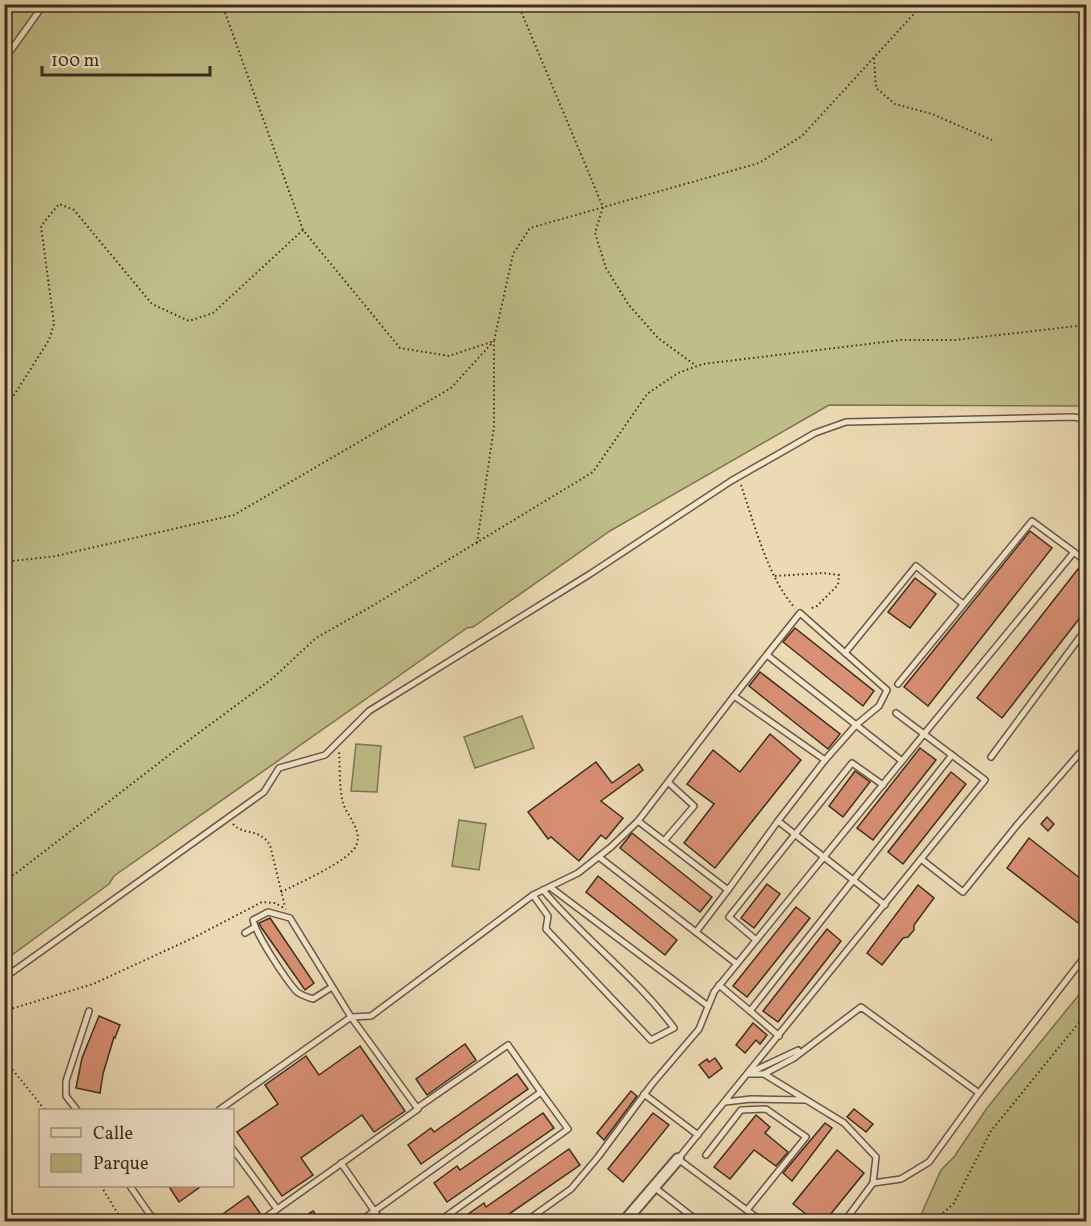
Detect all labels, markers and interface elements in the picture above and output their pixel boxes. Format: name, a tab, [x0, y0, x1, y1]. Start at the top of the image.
scale bar	[42, 39, 210, 77]
text: 100 m	[51, 49, 100, 74]
legend	[39, 1109, 234, 1187]
text: Calle	[93, 1122, 133, 1147]
text: Parque	[93, 1152, 148, 1177]

